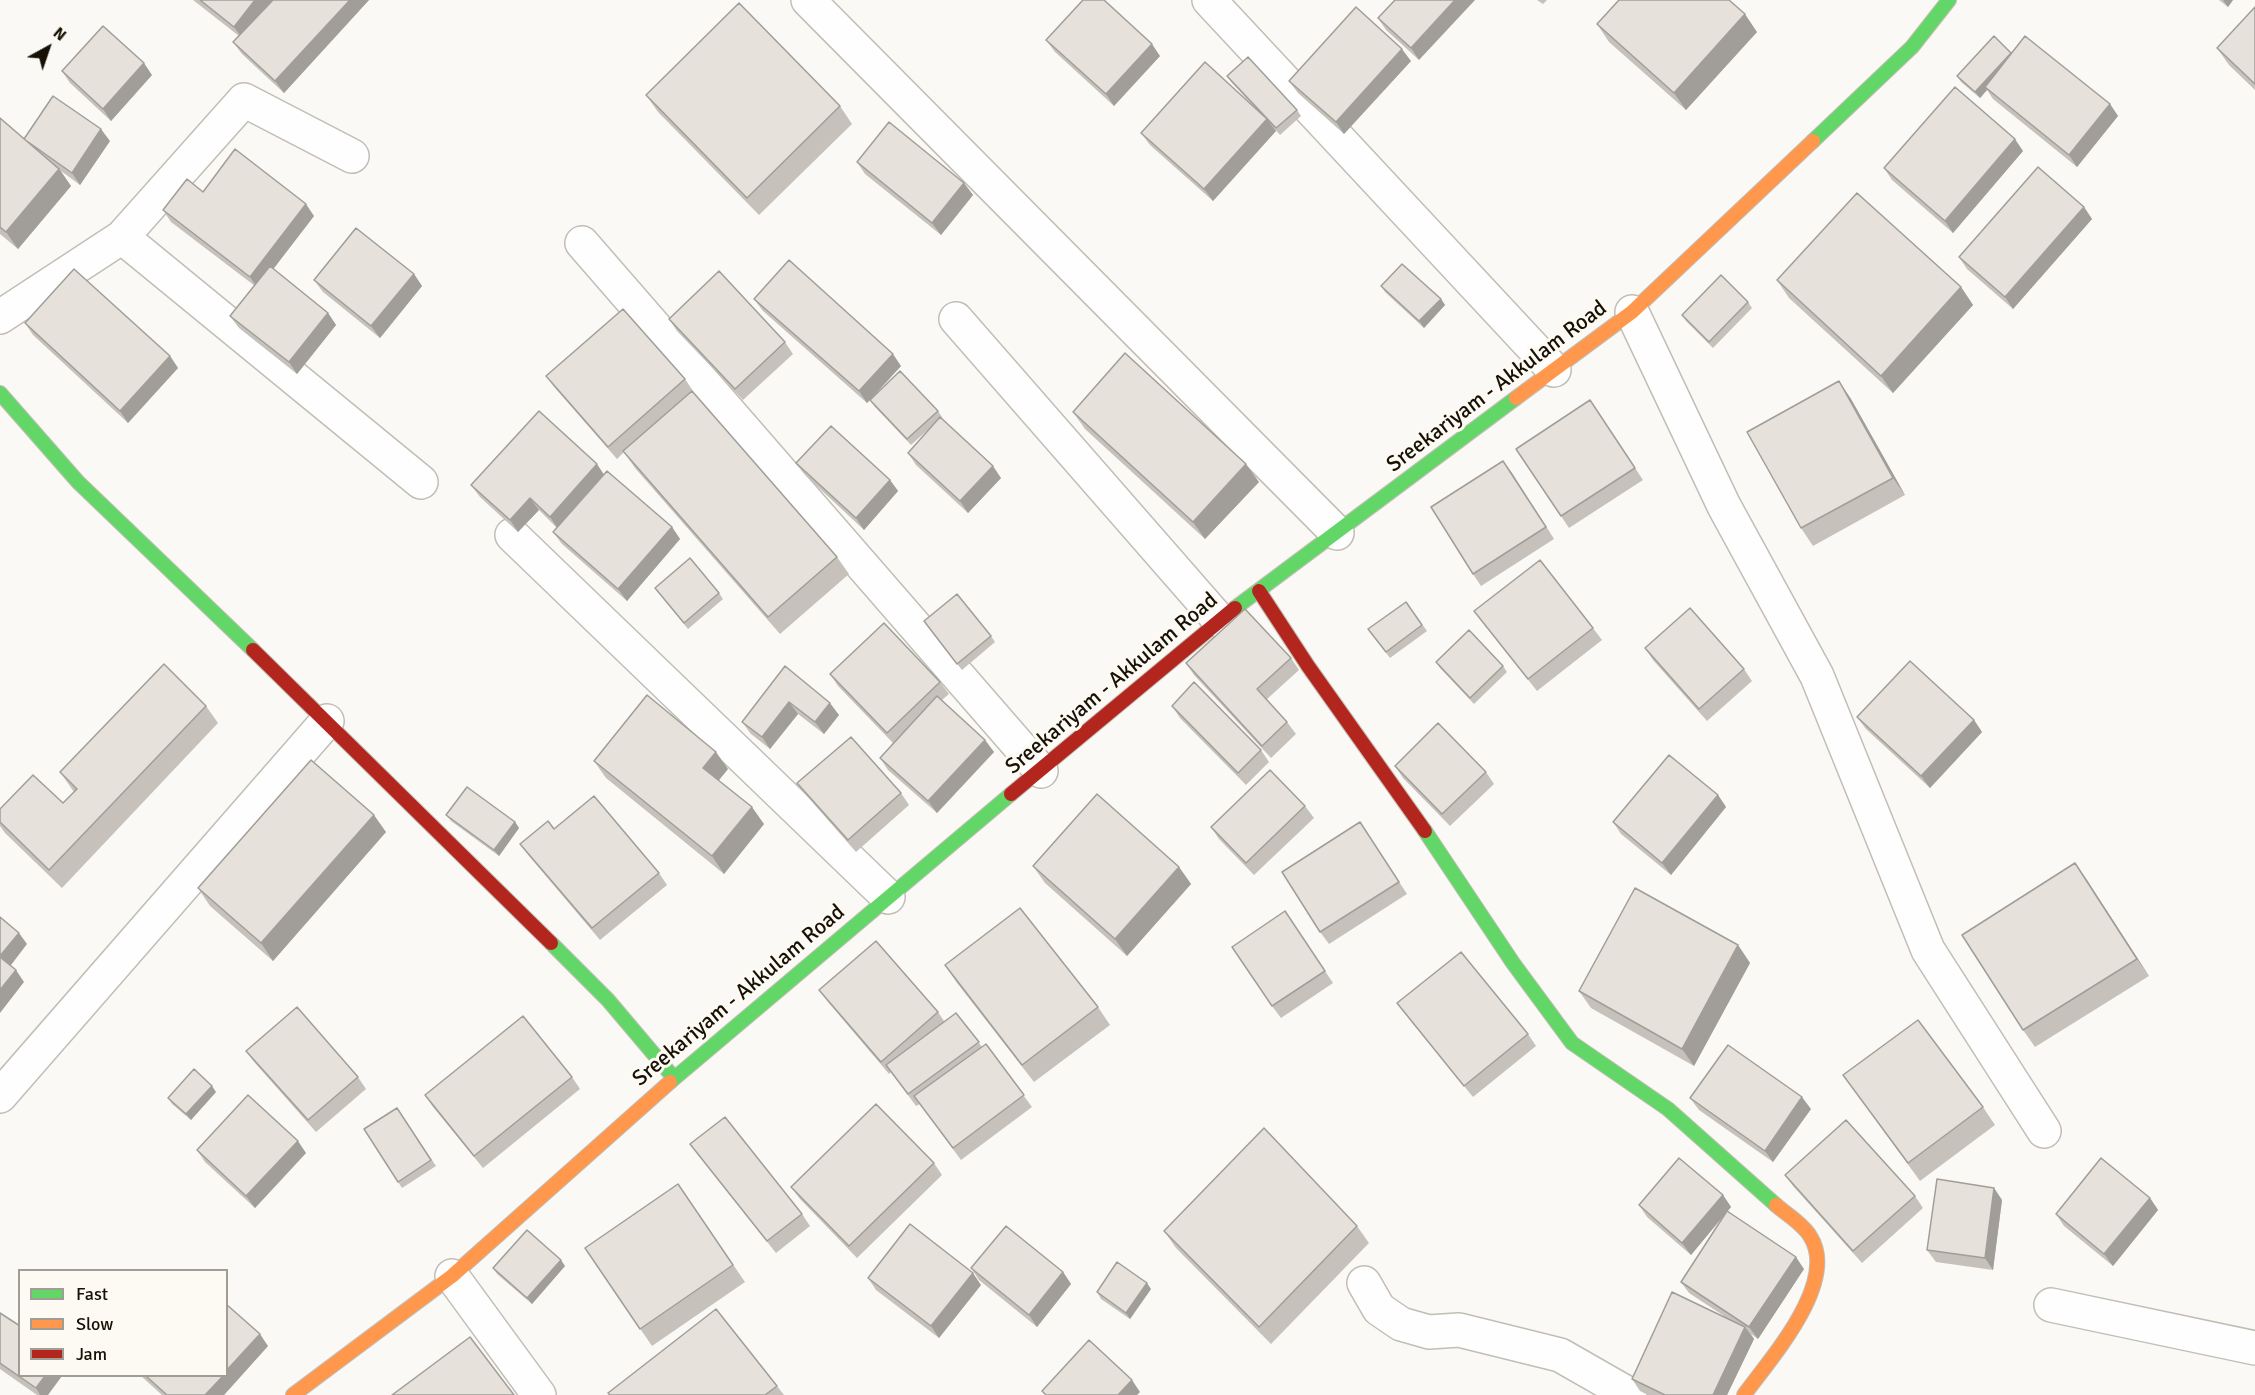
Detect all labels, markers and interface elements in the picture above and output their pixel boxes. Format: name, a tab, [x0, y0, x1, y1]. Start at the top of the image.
north arrow	[18, 18, 78, 78]
text: N	[49, 23, 70, 45]
street label: Sreekariyam - Akkulam Road	[1382, 296, 1612, 478]
street label: Sreekariyam - Akkulam Road	[1001, 588, 1223, 780]
street label: Sreekariyam - Akkulam Road	[628, 900, 850, 1092]
legend	[18, 1269, 228, 1377]
text: Fast	[76, 1283, 108, 1305]
text: Slow	[76, 1313, 113, 1335]
text: Jam	[76, 1343, 107, 1365]

